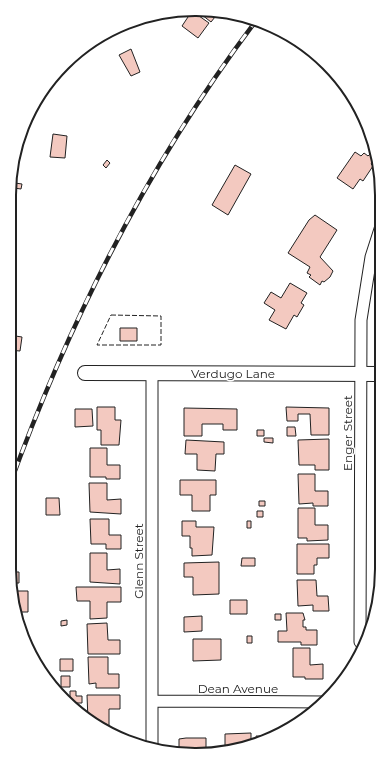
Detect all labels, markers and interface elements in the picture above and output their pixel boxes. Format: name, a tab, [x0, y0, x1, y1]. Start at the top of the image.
street label: Verdugo Lane	[191, 366, 275, 381]
street label: Enger Street	[340, 395, 355, 471]
street label: Glenn Street	[131, 523, 146, 599]
street label: Dean Avenue	[198, 681, 278, 696]

